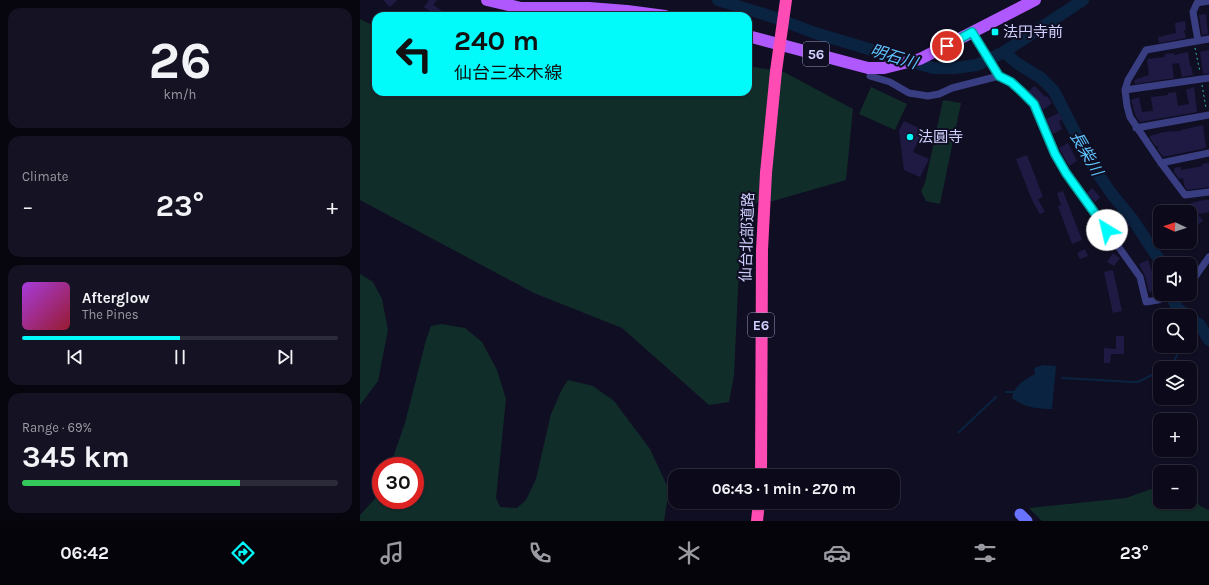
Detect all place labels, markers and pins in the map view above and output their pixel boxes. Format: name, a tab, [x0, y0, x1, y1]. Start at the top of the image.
place label: 法円寺前	[1003, 23, 1063, 41]
marker: 法円寺前	[990, 27, 1000, 37]
pin	[930, 29, 964, 63]
place label: 法圓寺	[918, 128, 963, 146]
marker: 法圓寺	[905, 132, 915, 142]

